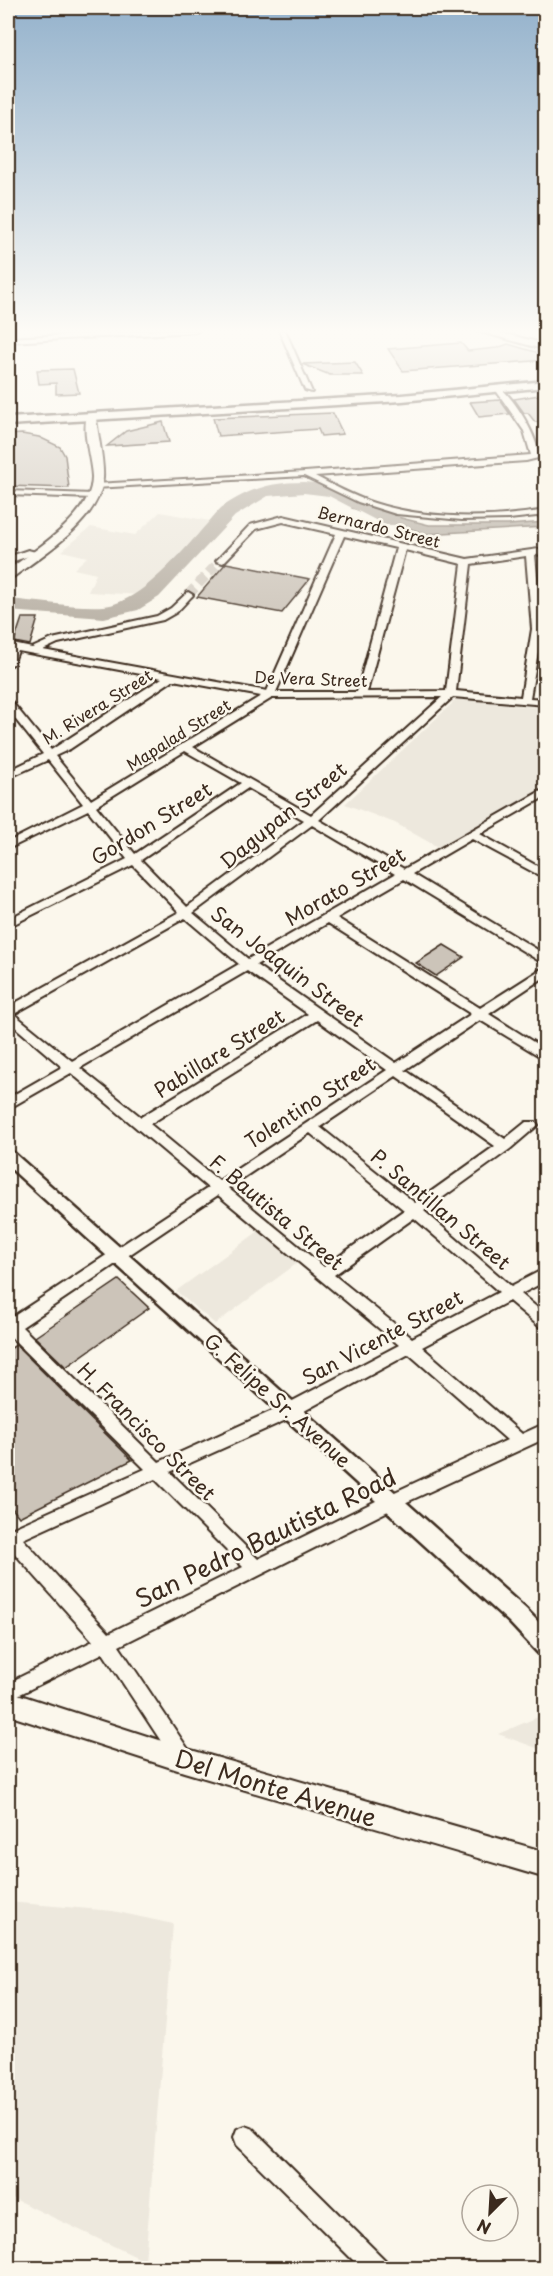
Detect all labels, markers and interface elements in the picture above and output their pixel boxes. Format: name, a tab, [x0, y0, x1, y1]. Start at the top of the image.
street label: Bernardo Street	[315, 499, 444, 553]
street label: M. Rivera Street	[37, 662, 157, 750]
street label: De Vera Street	[254, 664, 368, 692]
street label: Mapalad Street	[121, 692, 235, 776]
street label: Dagupan Street	[213, 754, 353, 876]
street label: Gordon Street	[85, 774, 217, 872]
street label: Morato Street	[279, 839, 411, 933]
street label: San Joaquin Street	[205, 898, 371, 1034]
street label: Pabillare Street	[148, 1001, 290, 1105]
street label: Tolentino Street	[239, 1048, 381, 1156]
street label: P. Santillan Street	[364, 1141, 518, 1277]
street label: F. Bautista Street	[203, 1147, 351, 1277]
street label: San Vicente Street	[296, 1282, 468, 1392]
street label: G. Felipe Sr. Avenue	[198, 1326, 358, 1474]
street label: H. Francisco Street	[71, 1355, 223, 1507]
street label: San Pedro Bautista Road	[128, 1458, 402, 1616]
street label: Del Monte Avenue	[171, 1739, 381, 1835]
north arrow	[460, 2183, 520, 2243]
text: N	[473, 2214, 494, 2241]

